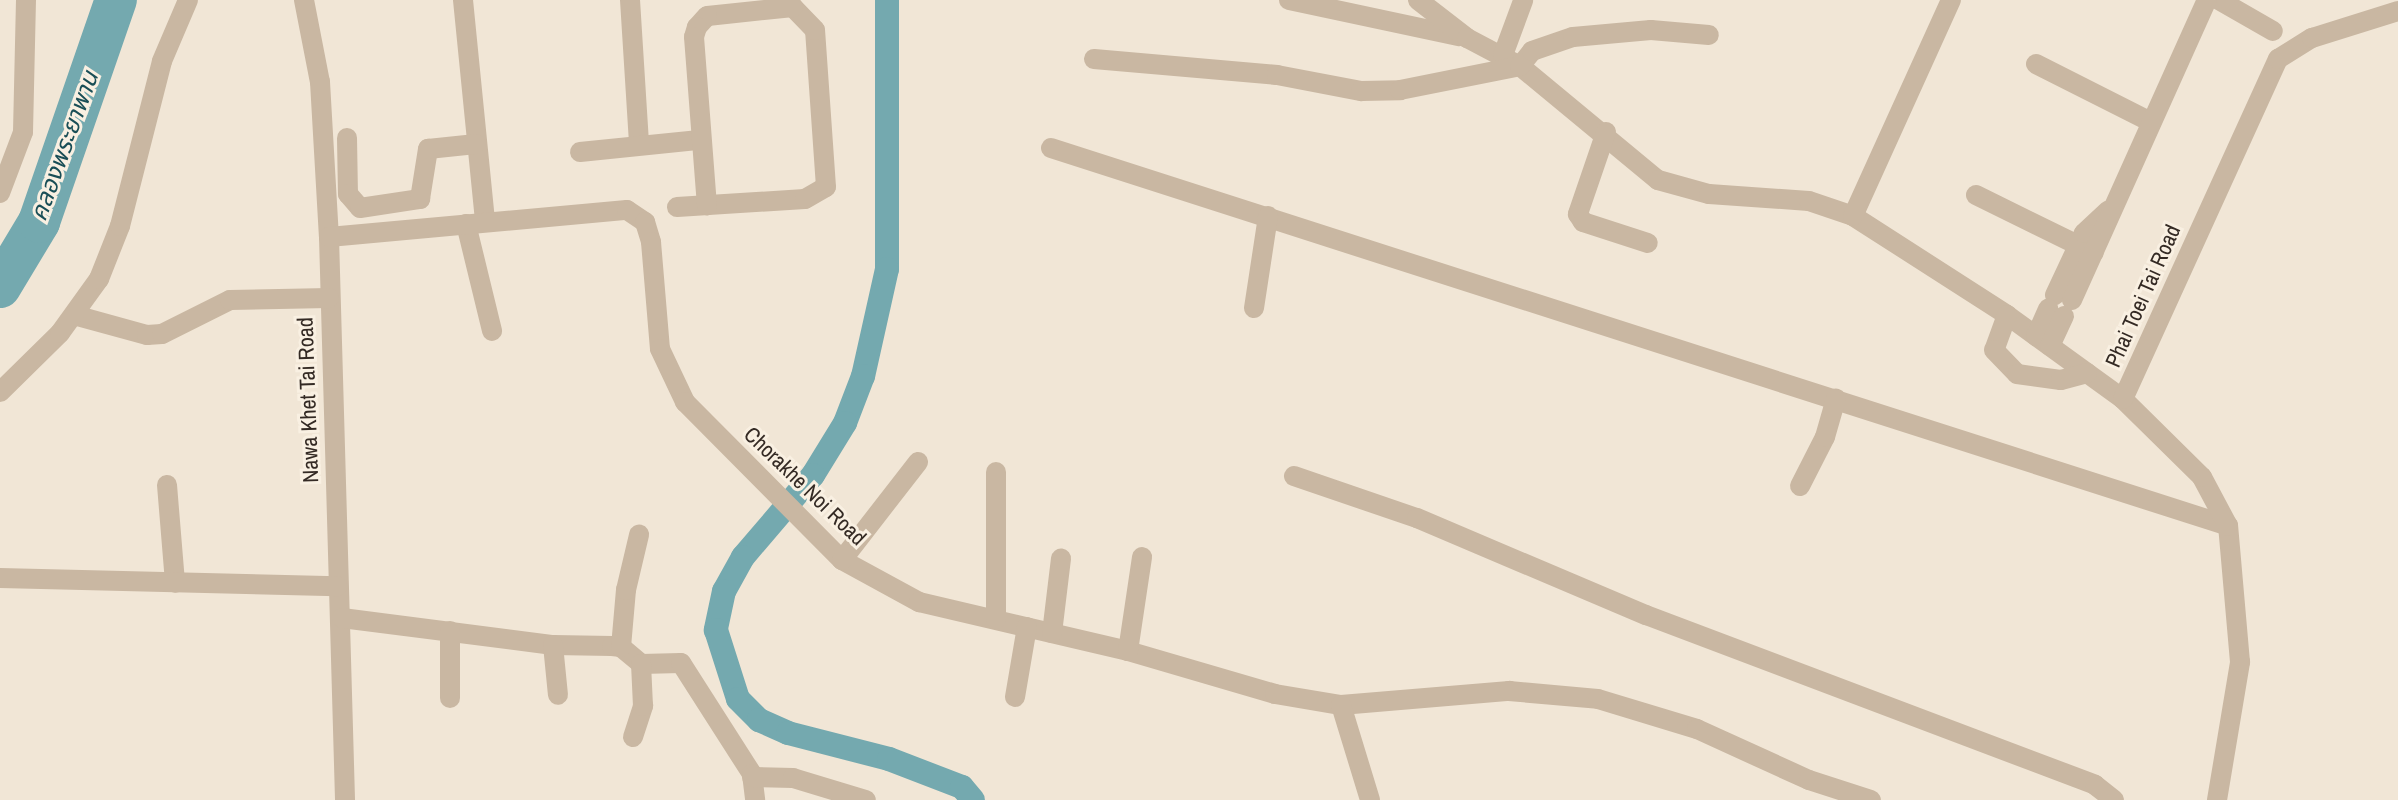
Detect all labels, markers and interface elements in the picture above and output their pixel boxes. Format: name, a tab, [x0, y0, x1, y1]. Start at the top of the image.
water label: คลองพระยาพาน	[24, 67, 104, 225]
street label: Phai Toei Tai Road	[2100, 220, 2186, 372]
street label: Nawa Khet Tai Road	[292, 317, 324, 483]
street label: Chorakhe Noi Road	[738, 421, 872, 551]

